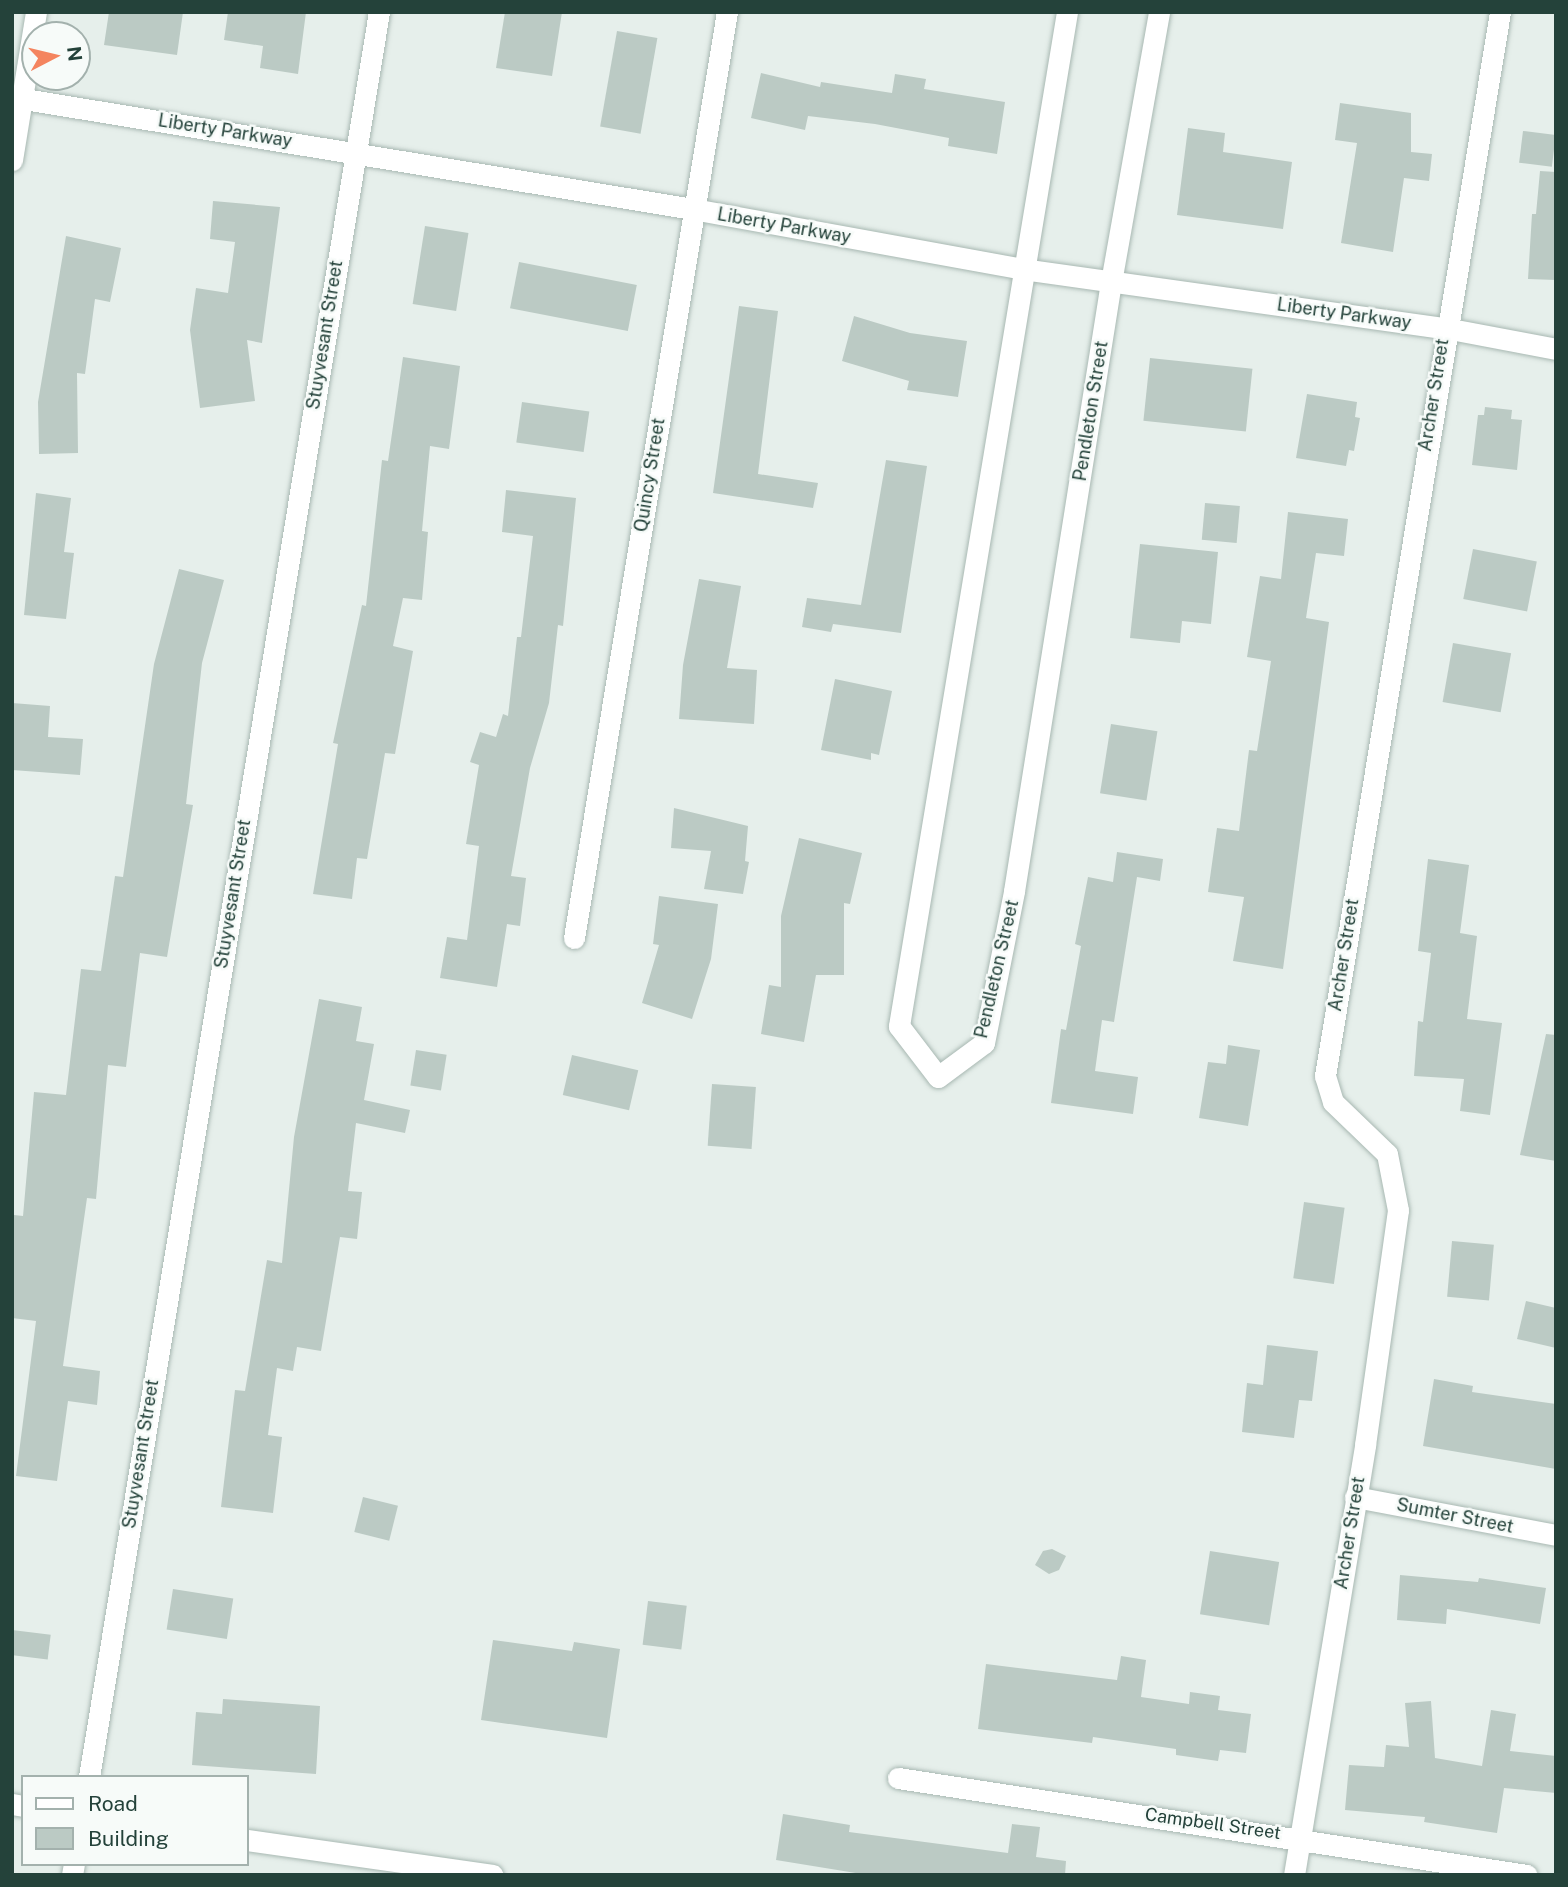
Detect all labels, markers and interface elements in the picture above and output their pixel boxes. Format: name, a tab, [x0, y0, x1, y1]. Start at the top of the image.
north arrow	[21, 21, 91, 91]
text: N	[63, 45, 87, 62]
street label: Liberty Parkway	[156, 110, 294, 152]
street label: Liberty Parkway	[715, 204, 853, 248]
street label: Stuyvesant Street	[303, 259, 347, 411]
street label: Liberty Parkway	[1275, 294, 1413, 334]
street label: Archer Street	[1414, 337, 1454, 453]
street label: Pendleton Street	[1069, 339, 1113, 483]
street label: Quincy Street	[630, 416, 670, 534]
street label: Stuyvesant Street	[211, 818, 255, 970]
street label: Pendleton Street	[971, 897, 1023, 1041]
street label: Archer Street	[1324, 897, 1364, 1013]
street label: Stuyvesant Street	[119, 1378, 163, 1530]
street label: Archer Street	[1330, 1475, 1370, 1591]
street label: Sumter Street	[1395, 1494, 1515, 1538]
legend	[21, 1775, 248, 1866]
text: Road	[88, 1791, 138, 1816]
street label: Campbell Street	[1144, 1804, 1282, 1844]
text: Building	[88, 1826, 169, 1851]

